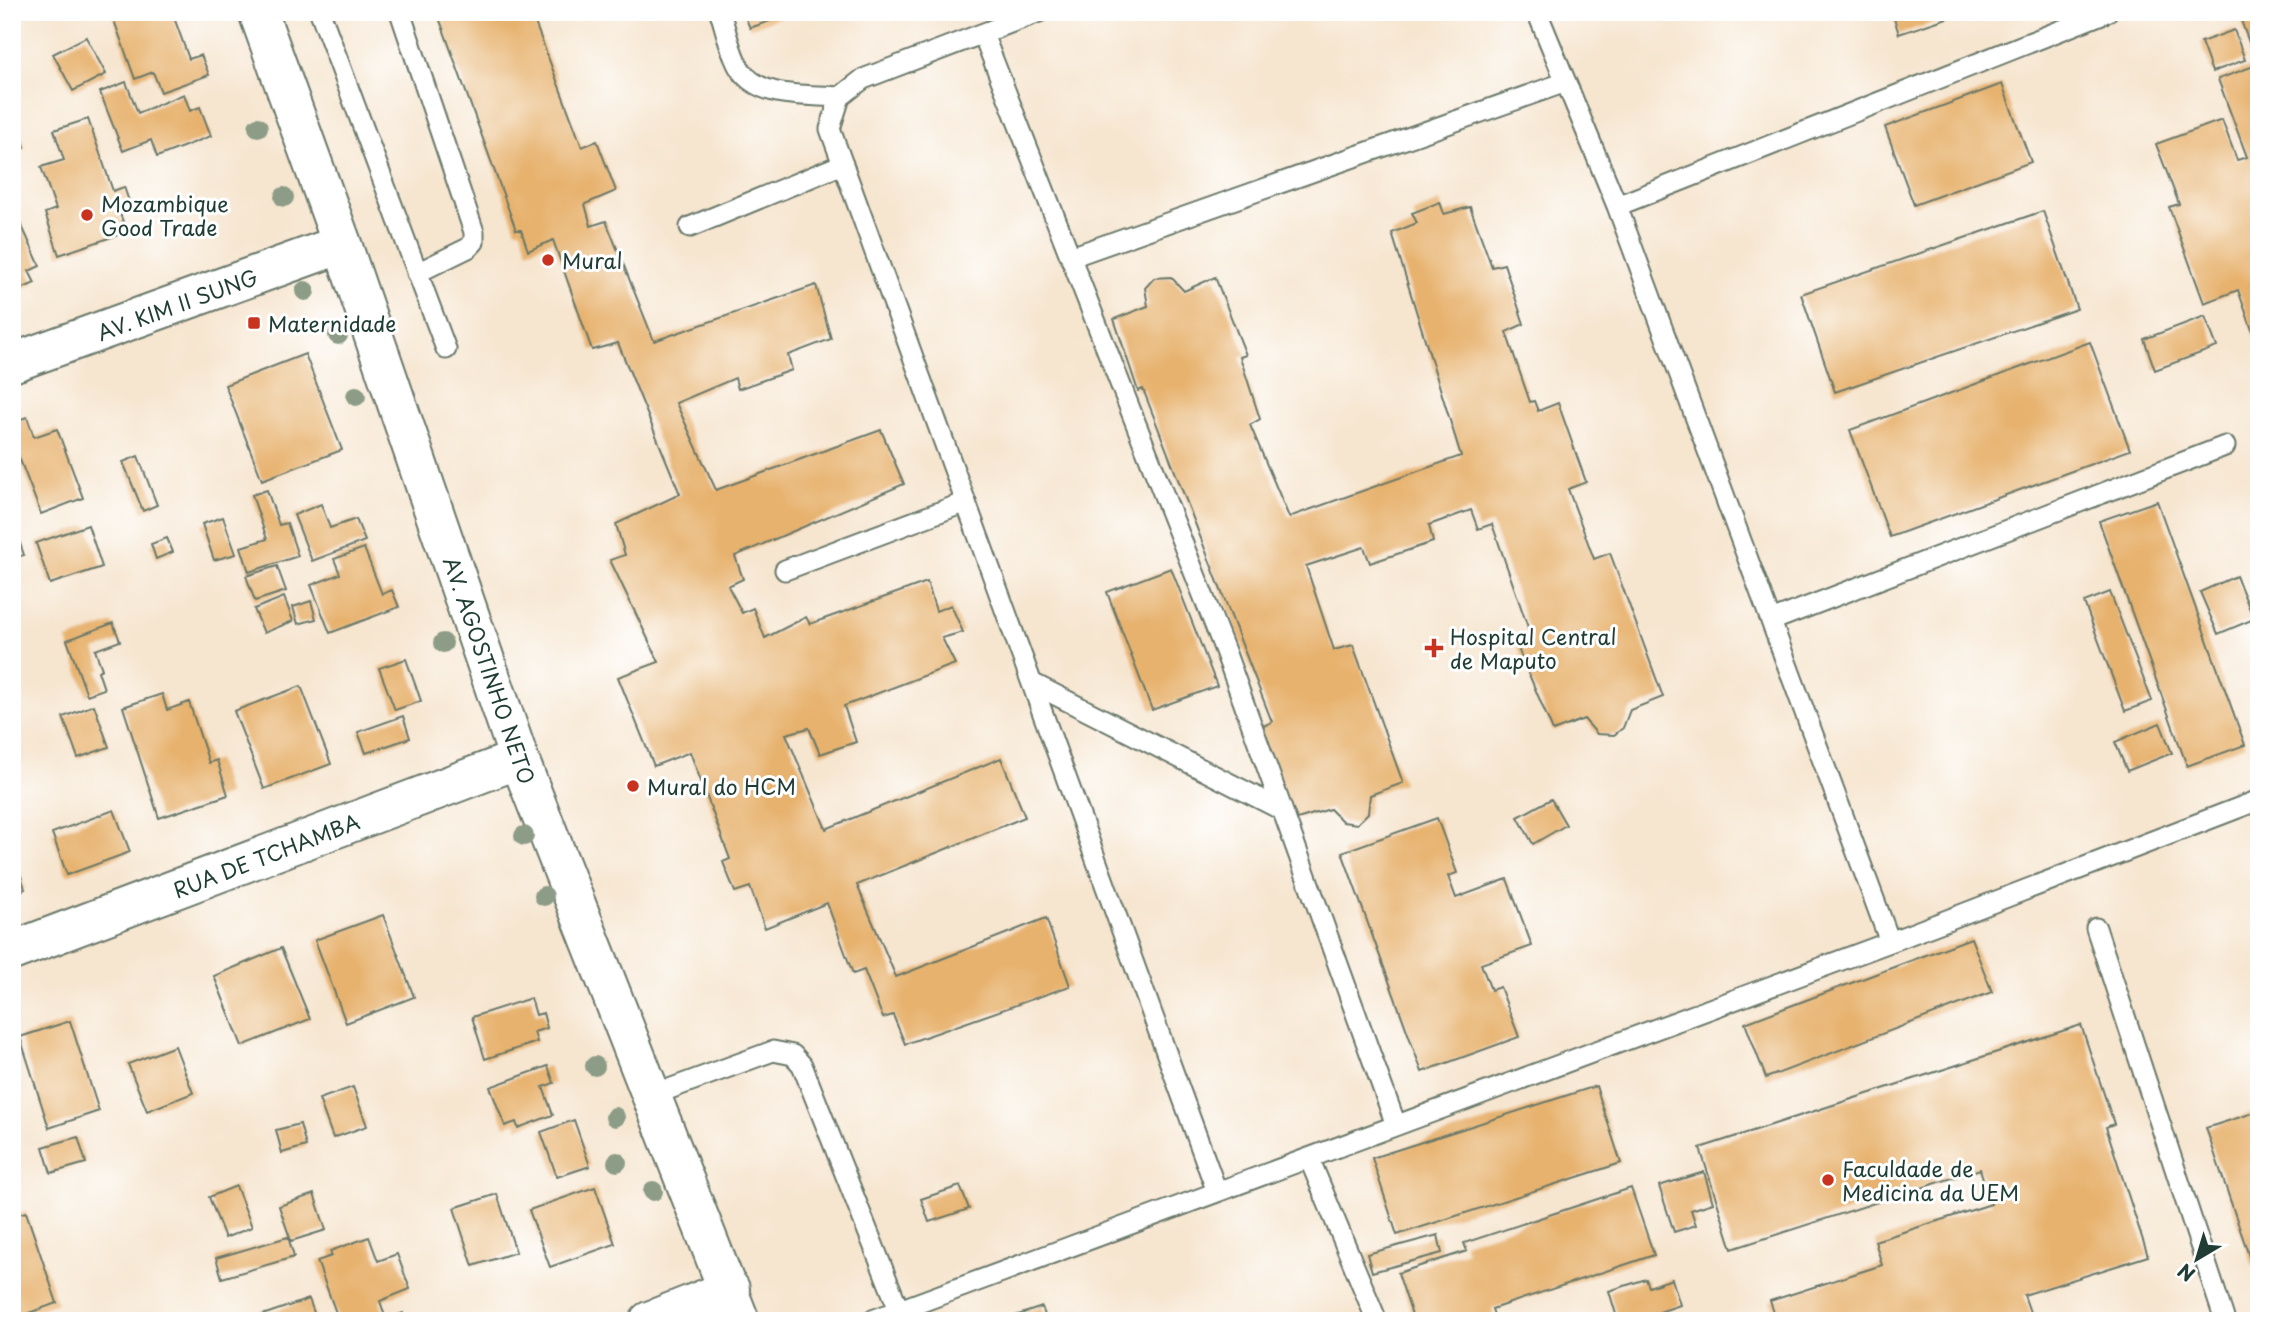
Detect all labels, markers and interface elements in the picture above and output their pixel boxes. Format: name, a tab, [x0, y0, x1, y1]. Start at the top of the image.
place label: Mozambique Good Trade	[101, 187, 229, 243]
marker: Mozambique Good Trade	[79, 207, 95, 223]
place label: Mural	[562, 244, 623, 276]
marker: Mural	[540, 252, 556, 268]
street label: AV. KIM II SUNG	[92, 260, 262, 348]
place label: Maternidade	[268, 307, 396, 339]
marker: Maternidade	[246, 315, 262, 331]
street label: AV. AGOSTINHO NETO	[436, 552, 544, 788]
place label: Hospital Central de Maputo	[1450, 620, 1617, 676]
marker: Hospital Central de Maputo	[1424, 638, 1444, 658]
place label: Mural do HCM	[647, 770, 796, 802]
marker: Mural do HCM	[625, 778, 641, 794]
street label: RUA DE TCHAMBA	[168, 805, 364, 905]
place label: Faculdade de Medicina da UEM	[1842, 1152, 2019, 1208]
marker: Faculdade de Medicina da UEM	[1820, 1172, 1836, 1188]
north arrow	[2162, 1224, 2232, 1294]
text: N	[2171, 1258, 2200, 1289]

